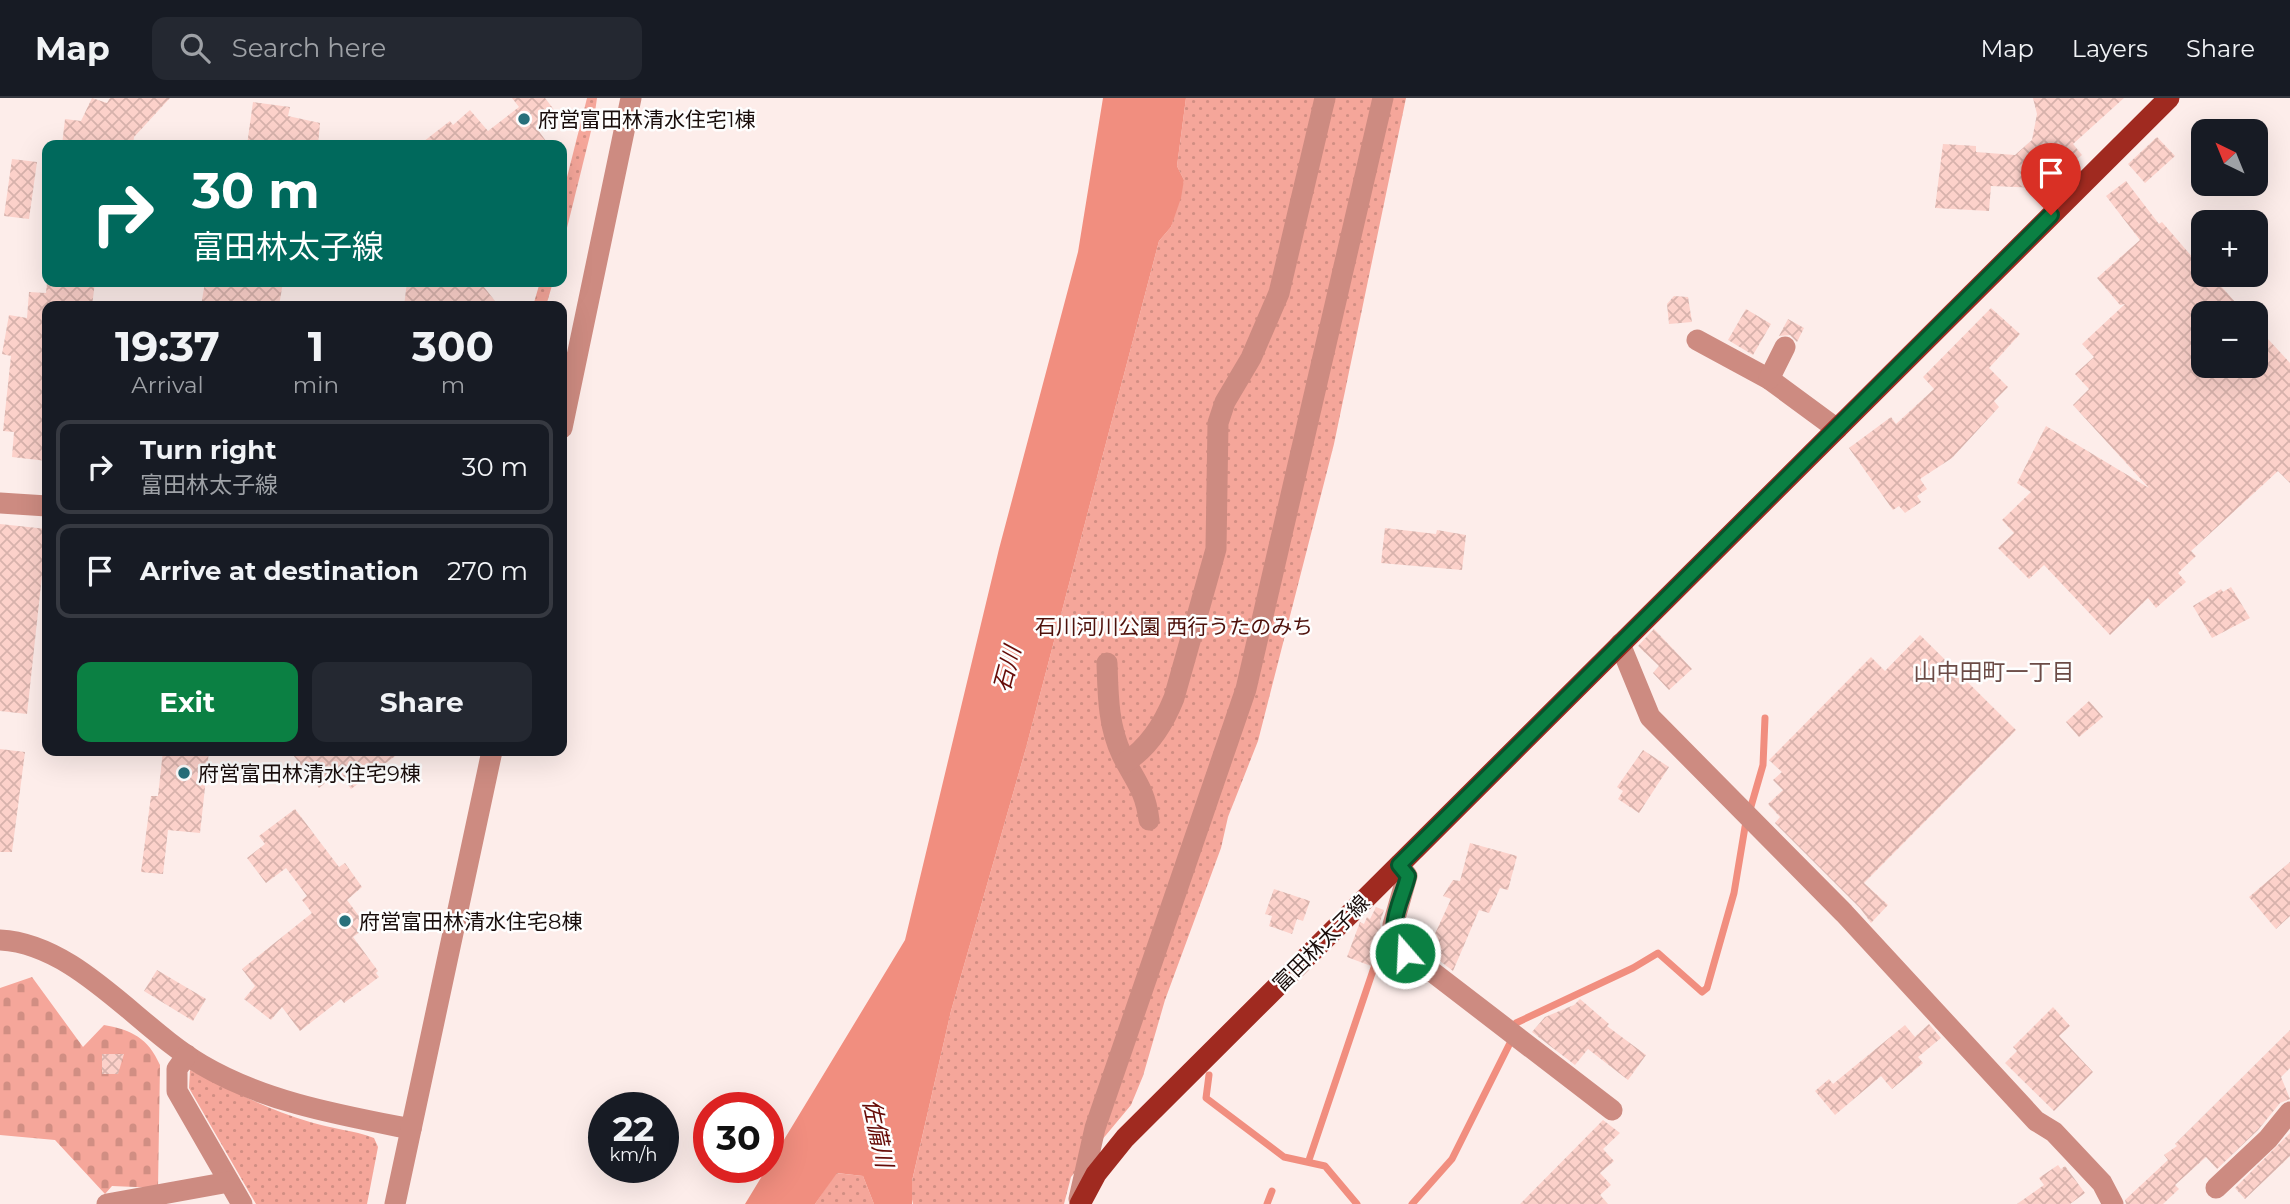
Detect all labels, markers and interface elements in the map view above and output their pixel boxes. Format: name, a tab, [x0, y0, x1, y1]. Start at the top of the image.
search box	[152, 17, 642, 80]
text: Map	[35, 28, 110, 68]
icon: search	[176, 29, 214, 67]
text: Search here	[232, 32, 386, 64]
text: Map	[1980, 34, 2034, 63]
text: Layers	[2072, 34, 2148, 63]
text: Share	[2186, 34, 2255, 63]
place label: 府営富田林清水住宅1棟	[538, 107, 756, 132]
marker: 府営富田林清水住宅1棟	[516, 111, 532, 127]
north arrow	[2191, 119, 2268, 196]
map controls	[2191, 119, 2268, 378]
pin	[2021, 143, 2081, 215]
icon: arrive	[2032, 154, 2070, 192]
text: 30 m	[192, 161, 320, 220]
icon: right	[77, 168, 168, 259]
button: +	[2191, 210, 2268, 287]
text: 富田林太子線	[192, 227, 384, 266]
button: −	[2191, 301, 2268, 378]
text: 19:37	[115, 320, 220, 372]
text: 1	[308, 320, 324, 372]
text: 300	[412, 320, 494, 372]
text: Arrival	[131, 371, 204, 399]
text: min	[293, 371, 339, 399]
text: m	[441, 371, 465, 399]
text: Turn right	[140, 434, 276, 466]
icon: right	[81, 448, 119, 486]
text: 30 m	[462, 451, 528, 483]
text: 富田林太子線	[140, 471, 278, 499]
icon: arrive	[81, 552, 119, 590]
text: Arrive at destination	[140, 555, 419, 587]
text: 270 m	[447, 555, 528, 587]
park label: 石川河川公園 西行うたのみち	[1035, 614, 1313, 639]
water label: 石川	[988, 640, 1027, 695]
district label: 山中田町一丁目	[1914, 658, 2075, 686]
button: Exit	[77, 662, 298, 742]
button: Share	[312, 662, 532, 742]
place label: 府営富田林清水住宅9棟	[198, 761, 421, 786]
marker: 府営富田林清水住宅9棟	[176, 765, 192, 781]
street label: 富田林太子線	[1268, 890, 1374, 996]
place label: 府営富田林清水住宅8棟	[359, 909, 582, 934]
marker: 府営富田林清水住宅8棟	[337, 913, 353, 929]
position arrow	[1368, 916, 1442, 990]
speed limit sign: 30	[693, 1092, 784, 1183]
water label: 佐備川	[857, 1096, 899, 1173]
text: 22	[613, 1107, 654, 1150]
text: km/h	[609, 1144, 658, 1166]

